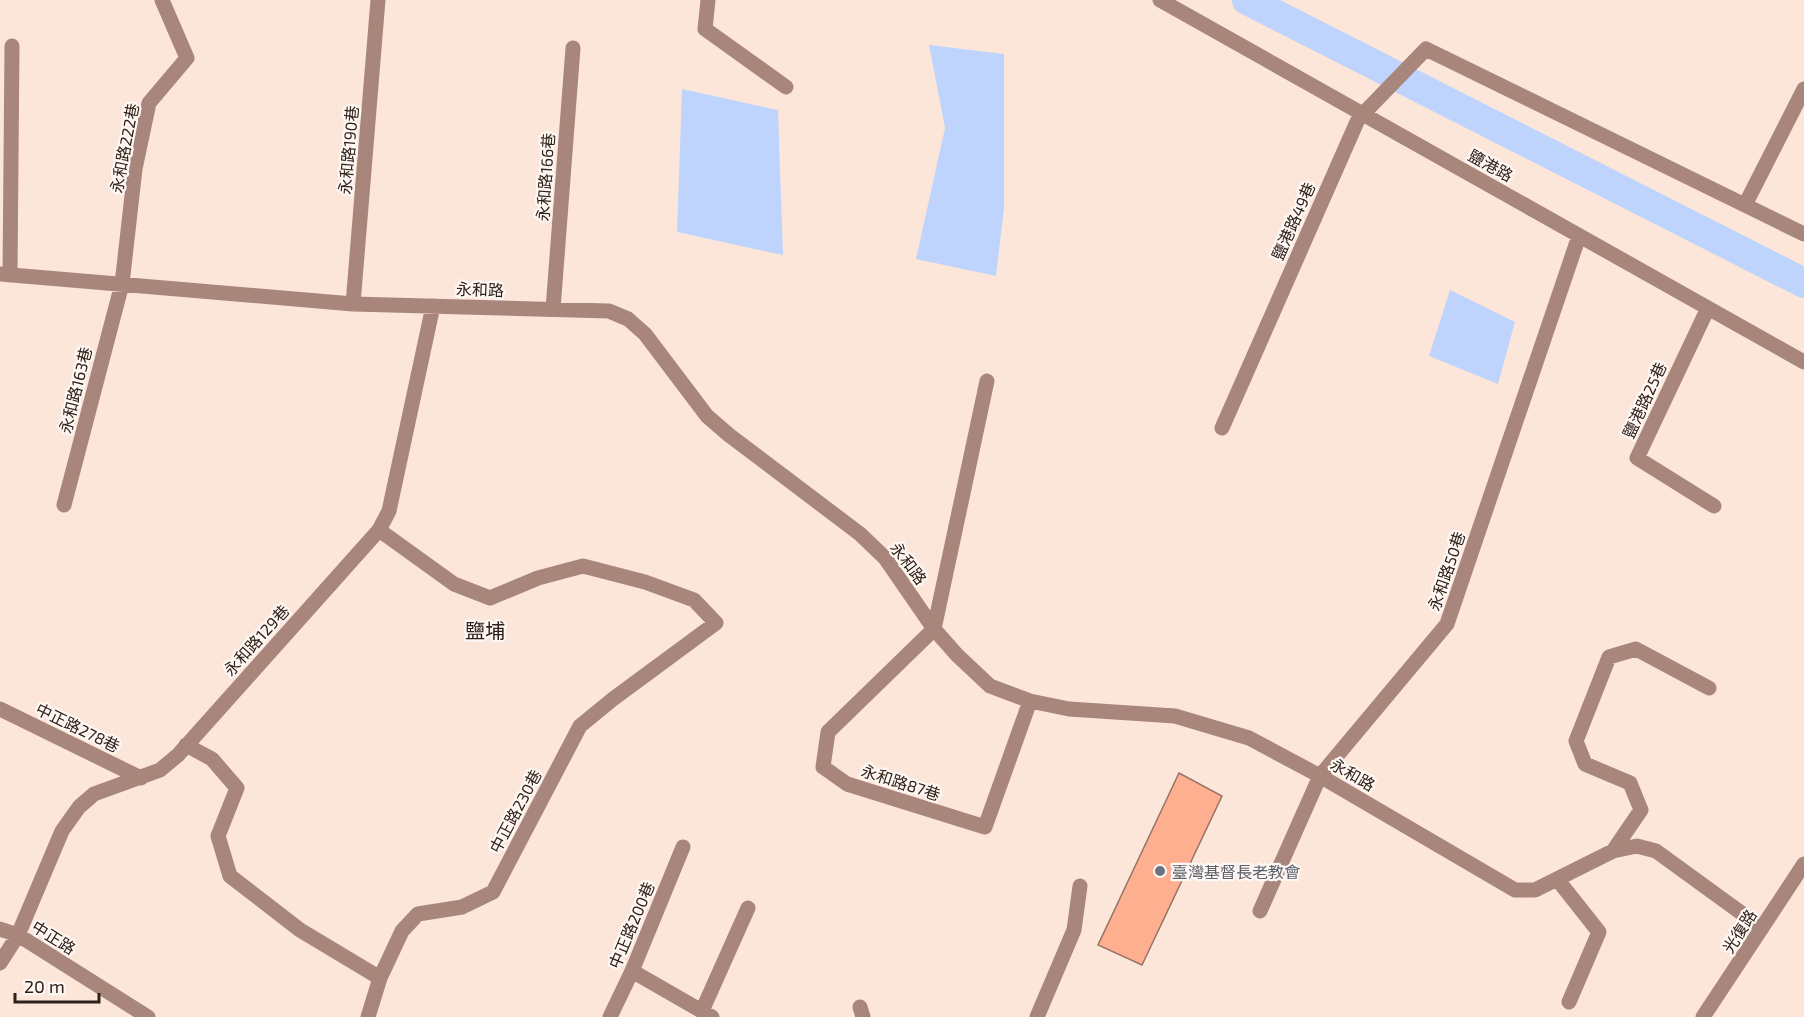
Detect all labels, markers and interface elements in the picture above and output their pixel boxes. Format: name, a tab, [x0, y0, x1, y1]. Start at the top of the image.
street label: 永和路222巷	[106, 102, 142, 194]
street label: 永和路190巷	[335, 105, 361, 195]
street label: 永和路166巷	[532, 132, 558, 222]
street label: 鹽港路	[1465, 145, 1517, 185]
street label: 鹽港路49巷	[1267, 179, 1319, 263]
street label: 永和路	[456, 279, 504, 299]
street label: 永和路163巷	[55, 345, 95, 435]
street label: 鹽港路25巷	[1618, 359, 1670, 441]
street label: 永和路50巷	[1424, 529, 1468, 613]
street label: 永和路	[887, 538, 931, 588]
street label: 永和路129巷	[219, 601, 293, 679]
district label: 鹽埔	[465, 618, 505, 642]
street label: 中正路278巷	[33, 699, 123, 755]
street label: 永和路	[1327, 754, 1379, 794]
street label: 永和路87巷	[859, 760, 943, 804]
street label: 中正路230巷	[485, 766, 545, 856]
place label: 臺灣基督長老教會	[1172, 862, 1300, 881]
marker: 臺灣基督長老教會	[1153, 864, 1167, 878]
street label: 中正路200巷	[604, 879, 658, 971]
street label: 光復路	[1718, 906, 1760, 956]
street label: 中正路	[29, 916, 79, 958]
scale bar	[15, 966, 99, 1004]
text: 20 m	[24, 975, 65, 997]

